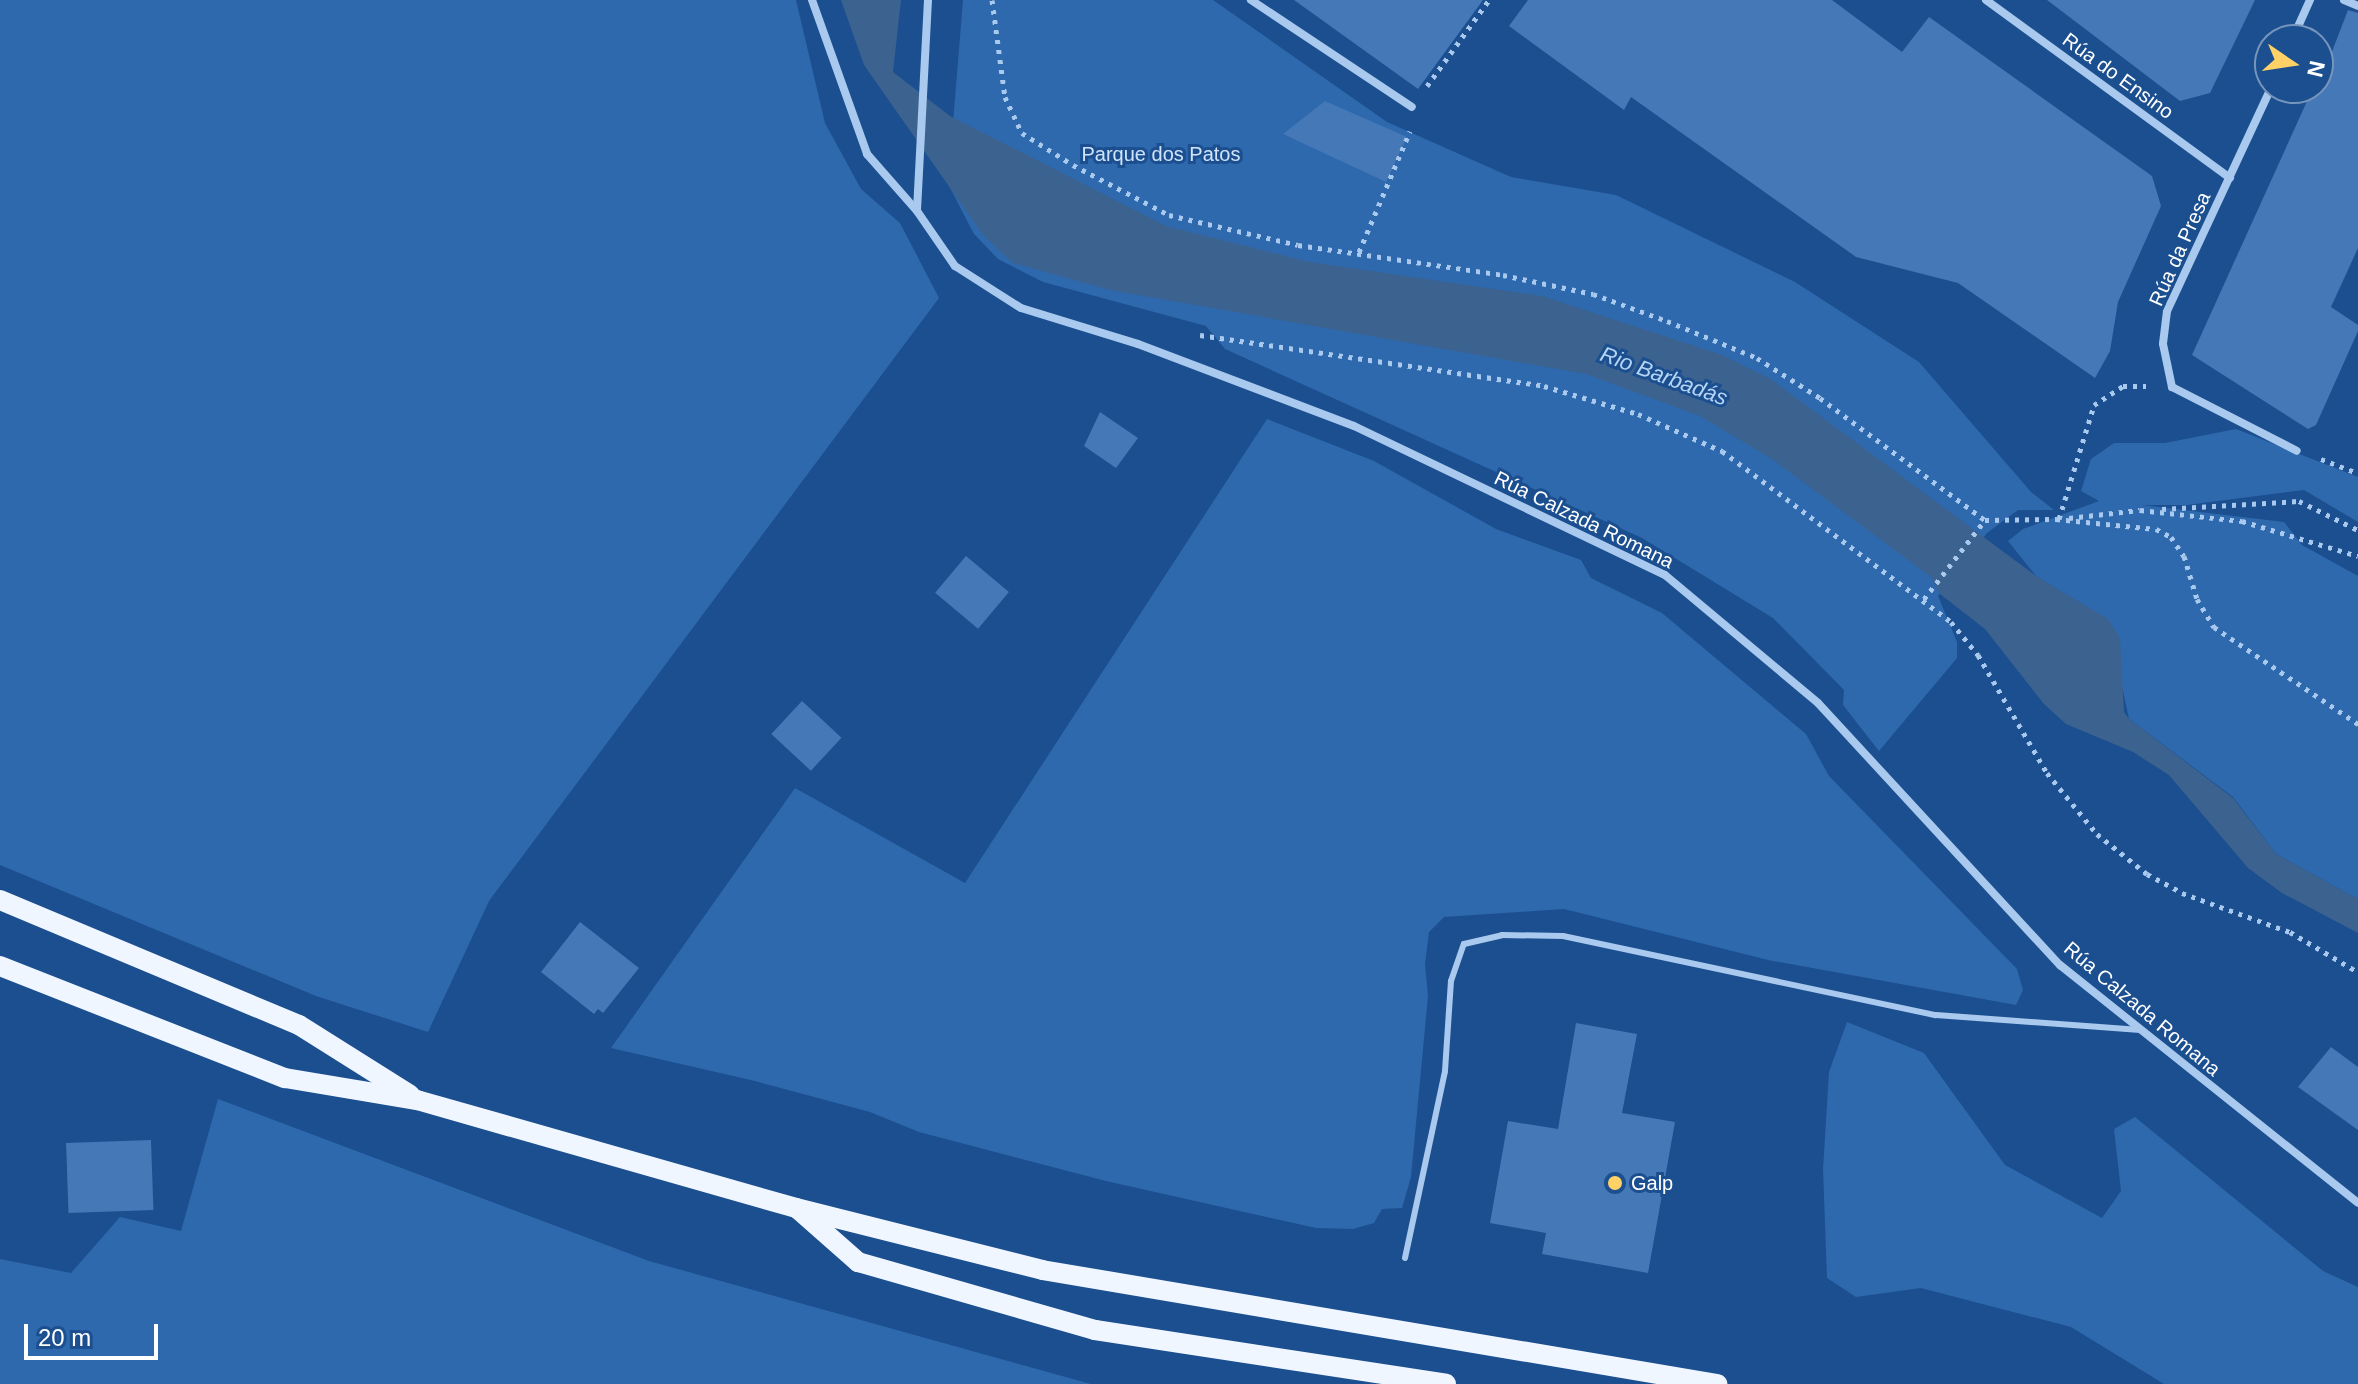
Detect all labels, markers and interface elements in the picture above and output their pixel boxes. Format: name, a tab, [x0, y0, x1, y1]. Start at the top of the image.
north arrow	[2254, 24, 2334, 104]
street label: Rúa do Ensino	[2058, 28, 2178, 124]
text: N	[2302, 59, 2330, 80]
park label: Parque dos Patos	[1082, 142, 1240, 166]
street label: Rúa da Presa	[2144, 188, 2216, 310]
water label: Rio Barbadás	[1597, 341, 1731, 411]
street label: Rúa Calzada Romana	[1490, 466, 1678, 574]
street label: Rúa Calzada Romana	[2059, 937, 2225, 1081]
place label: Galp	[1631, 1171, 1673, 1195]
marker: Galp	[1606, 1174, 1624, 1192]
scale bar	[28, 1308, 162, 1358]
text: 20 m	[38, 1324, 91, 1351]

